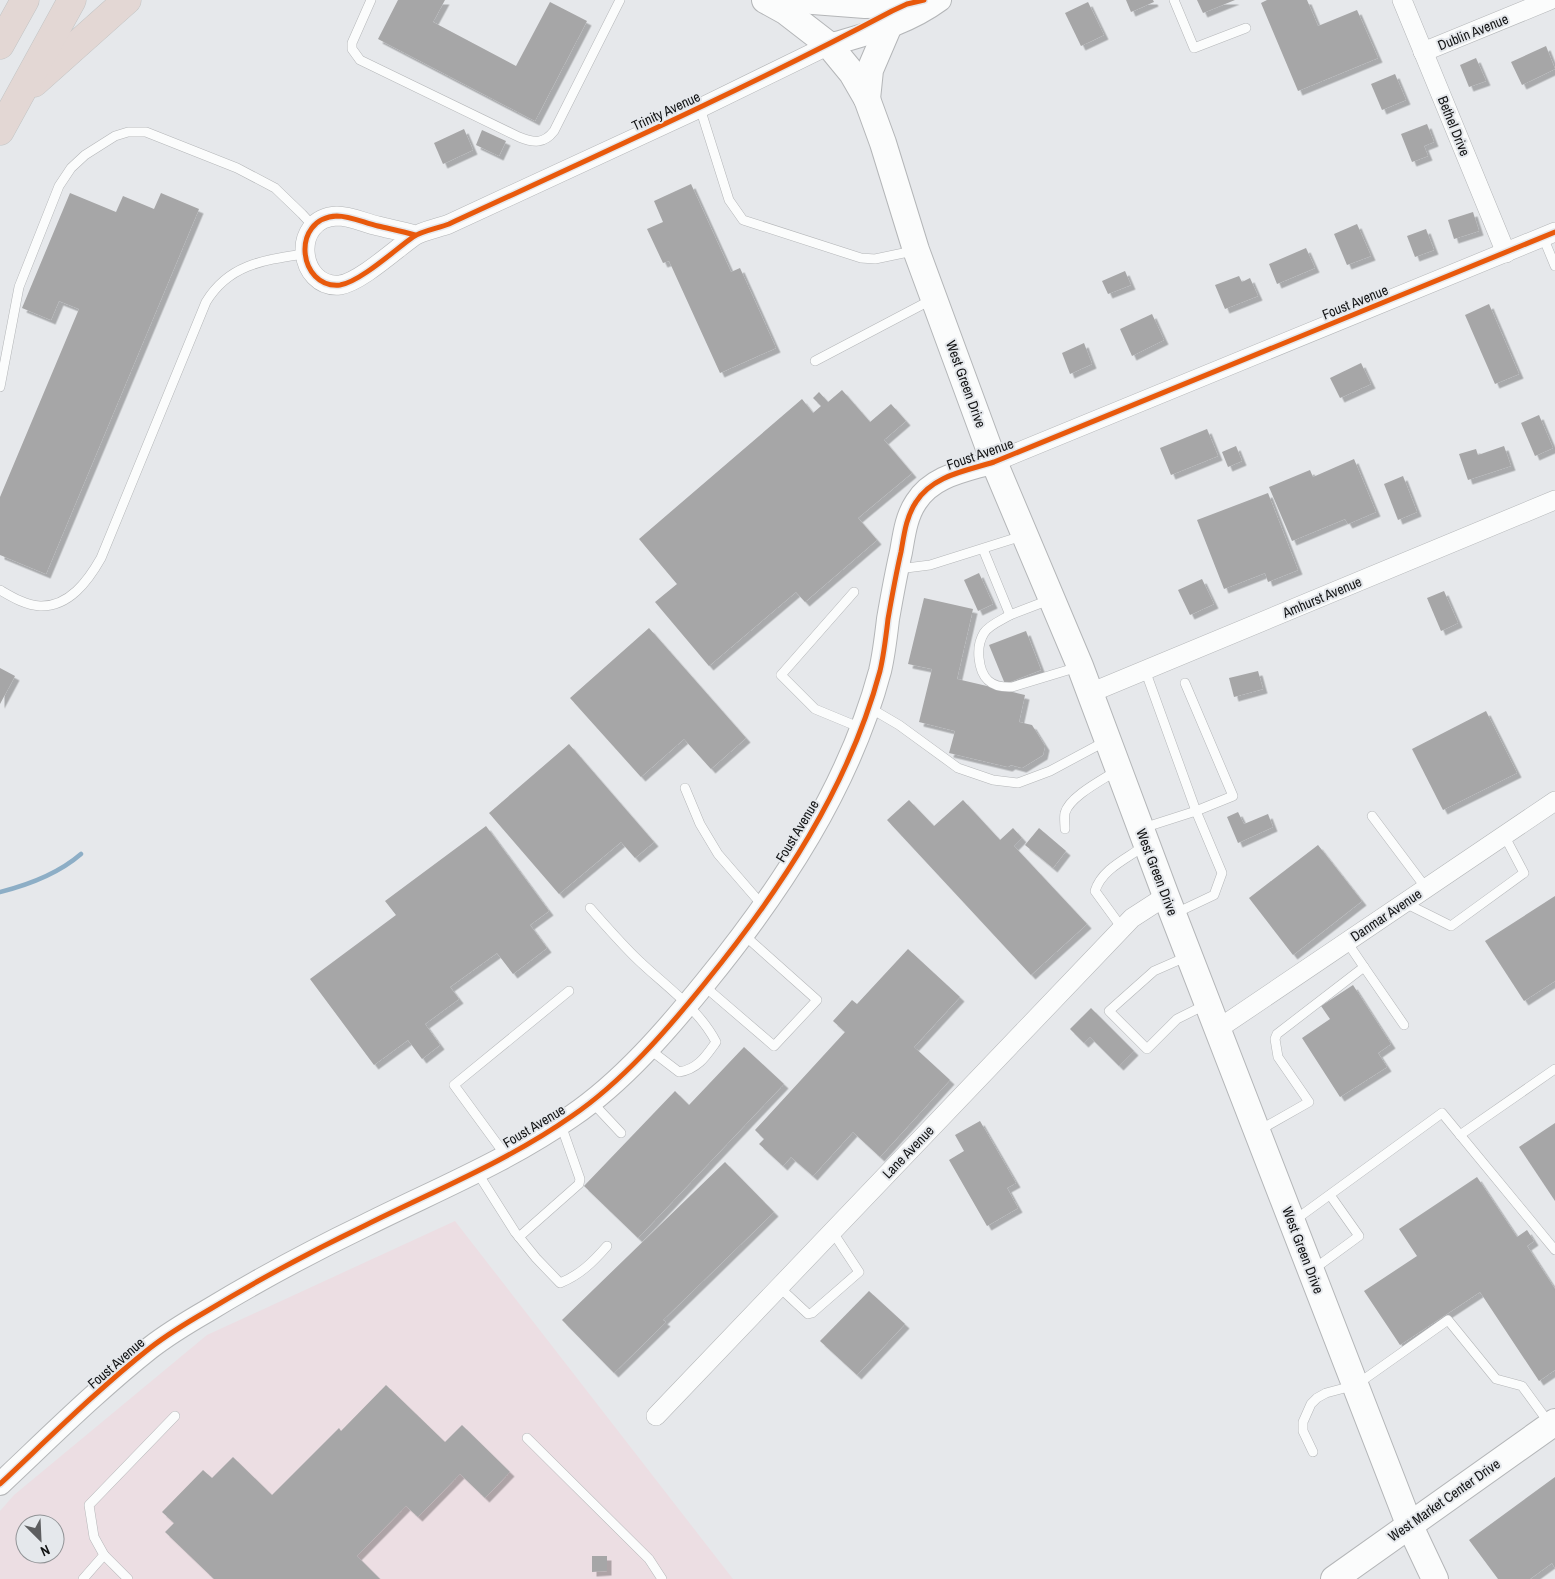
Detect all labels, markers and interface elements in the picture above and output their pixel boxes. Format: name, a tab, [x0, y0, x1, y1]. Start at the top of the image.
street label: Dublin Avenue	[1435, 10, 1511, 54]
street label: Trinity Avenue	[629, 87, 703, 135]
street label: Bethel Drive	[1434, 93, 1474, 159]
street label: Foust Avenue	[1319, 281, 1391, 323]
street label: West Green Drive	[942, 338, 990, 430]
street label: Foust Avenue	[944, 434, 1016, 474]
street label: Amhurst Avenue	[1279, 572, 1364, 622]
street label: Foust Avenue	[771, 797, 823, 865]
street label: West Green Drive	[1132, 826, 1182, 918]
street label: Danmar Avenue	[1347, 885, 1425, 945]
street label: Foust Avenue	[500, 1100, 568, 1152]
street label: Lane Avenue	[878, 1122, 938, 1182]
street label: West Green Drive	[1278, 1204, 1328, 1296]
street label: Foust Avenue	[84, 1333, 148, 1393]
street label: West Market Center Drive	[1385, 1455, 1503, 1545]
north arrow	[15, 1514, 65, 1564]
text: N	[38, 1541, 53, 1561]

